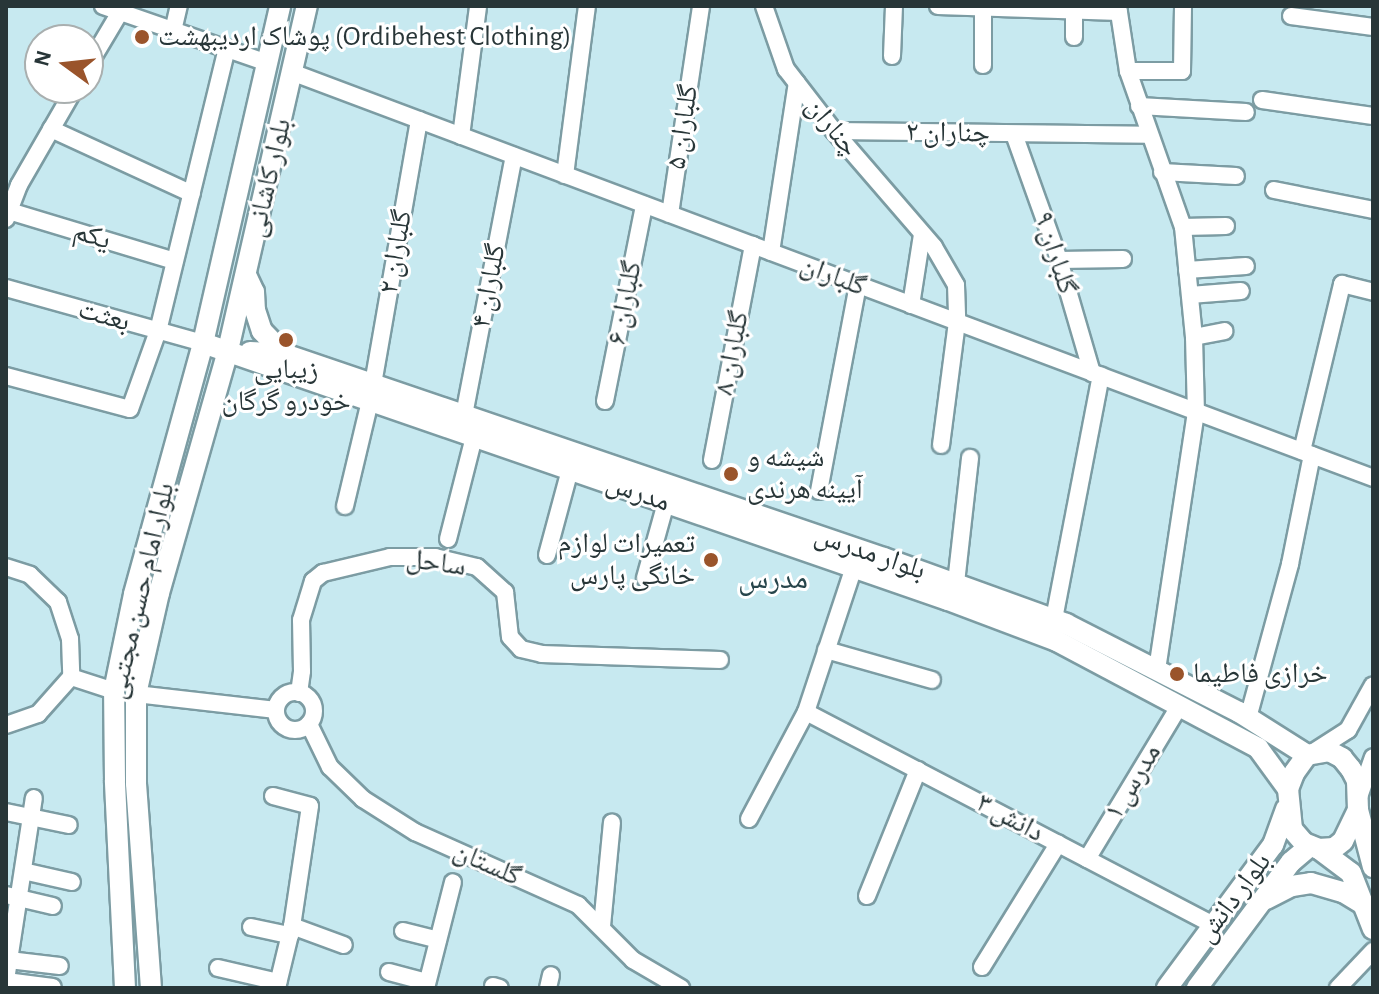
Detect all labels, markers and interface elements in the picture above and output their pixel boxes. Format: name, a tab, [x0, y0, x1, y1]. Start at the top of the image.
place label: پوشاک اردیبهشت (Ordibehest Clothing)	[158, 20, 572, 54]
north arrow	[24, 24, 104, 104]
marker: پوشاک اردیبهشت (Ordibehest Clothing)	[133, 28, 151, 46]
text: N	[30, 48, 55, 69]
street label: گلباران ۵	[660, 82, 706, 172]
street label: چناران	[798, 90, 866, 164]
street label: بلوار کاشانی	[239, 115, 299, 241]
street label: ۲ چناران	[906, 115, 990, 151]
street label: گلباران ۲	[372, 207, 420, 297]
street label: ۹ گلباران	[1026, 207, 1084, 299]
street label: یکم	[69, 214, 115, 258]
street label: گلباران ۴	[464, 241, 514, 331]
street label: گلباران	[795, 248, 871, 304]
street label: گلباران ۶	[600, 258, 650, 348]
street label: بعثت	[74, 293, 134, 339]
street label: گلباران ۸	[707, 308, 757, 398]
marker: زیبایی خودرو گرگان	[277, 331, 295, 349]
place label: زیبایی خودرو گرگان	[221, 353, 351, 419]
place label: شیشه و آیینه هرندی	[747, 441, 863, 507]
marker: شیشه و آیینه هرندی	[722, 465, 740, 483]
street label: مدرس	[602, 466, 674, 520]
street label: بلوار امام حسن مجتبی	[100, 480, 182, 702]
street label: بلوار مدرس	[810, 518, 930, 588]
place label: تعمیرات لوازم خانگی پارس	[558, 527, 695, 593]
street label: ساحل	[404, 542, 468, 584]
marker: تعمیرات لوازم خانگی پارس	[702, 551, 720, 569]
district label: مدرس	[738, 561, 808, 597]
place label: خرازی فاطیما	[1193, 657, 1328, 691]
marker: خرازی فاطیما	[1168, 665, 1186, 683]
street label: مدرس ۱	[1097, 738, 1169, 826]
street label: دانش ۳	[970, 786, 1050, 850]
street label: گلستان	[448, 834, 526, 894]
street label: بلوار دانش	[1189, 846, 1279, 950]

